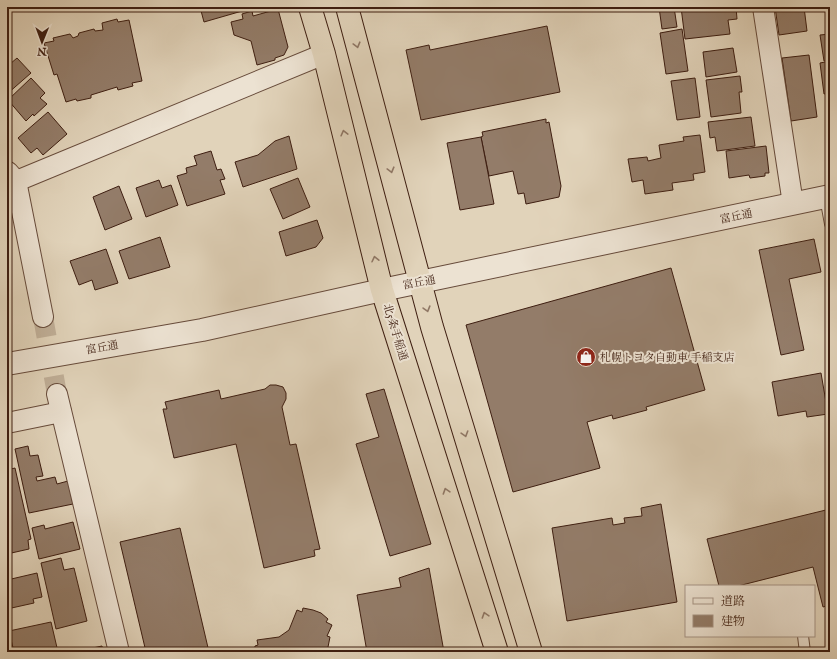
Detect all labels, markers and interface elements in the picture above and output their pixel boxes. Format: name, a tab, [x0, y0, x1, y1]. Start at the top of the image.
north arrow	[22, 22, 62, 62]
one-way arrow	[352, 41, 361, 48]
text: N	[36, 44, 48, 58]
one-way arrow	[340, 130, 349, 137]
one-way arrow	[386, 167, 394, 173]
street label: 富丘通	[719, 207, 754, 227]
one-way arrow	[372, 256, 380, 263]
street label: 富丘通	[402, 273, 437, 293]
street label: 北5条手稲通	[380, 302, 410, 363]
one-way arrow	[422, 306, 431, 313]
street label: 富丘通	[85, 338, 120, 358]
shop icon: 札幌トヨタ自動車 手稲支店	[575, 346, 597, 368]
place label: 札幌トヨタ自動車 手稲支店	[600, 351, 734, 365]
one-way arrow	[460, 430, 468, 437]
one-way arrow	[442, 487, 451, 494]
legend	[685, 585, 815, 637]
text: 道路	[721, 594, 745, 609]
one-way arrow	[481, 611, 490, 618]
text: 建物	[721, 614, 745, 629]

